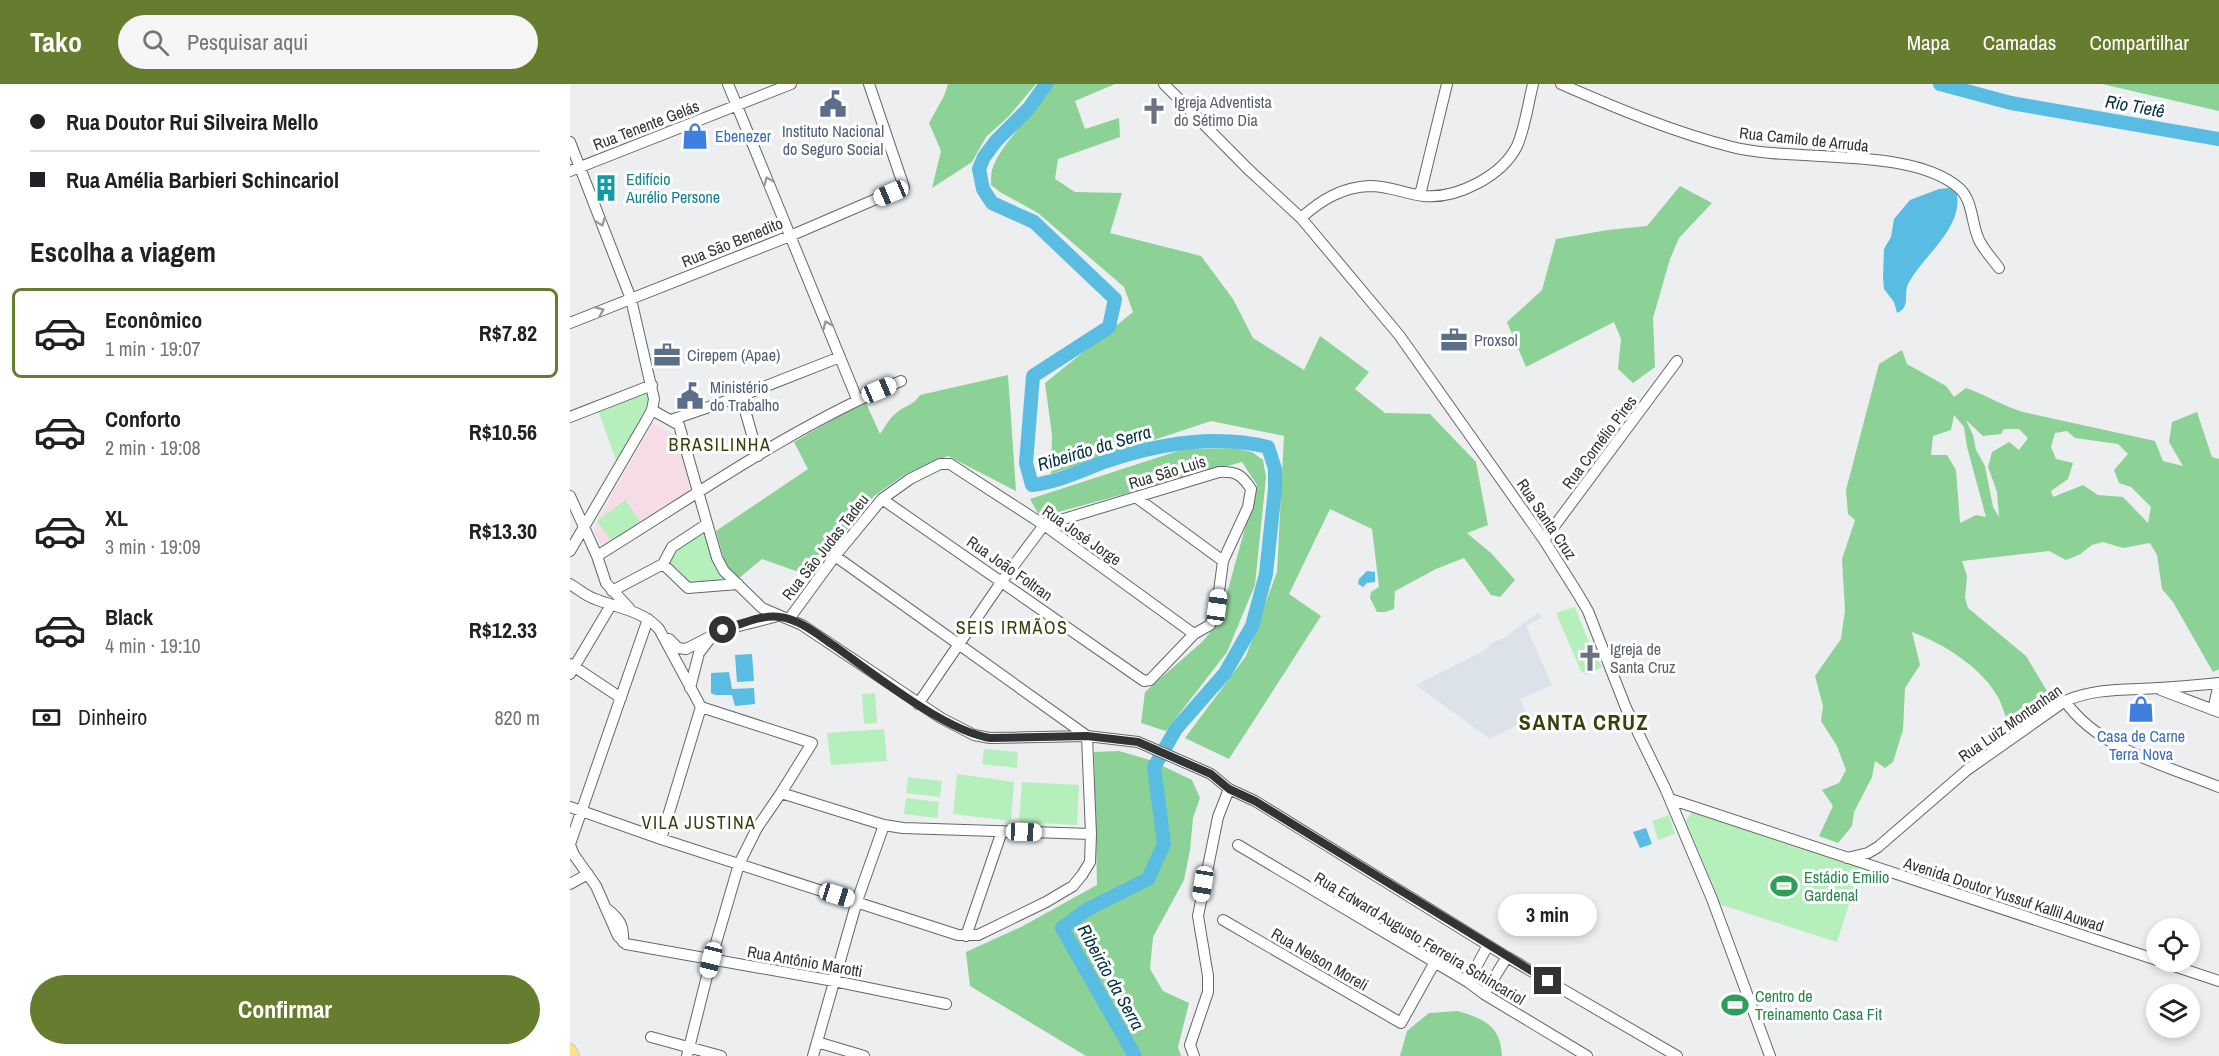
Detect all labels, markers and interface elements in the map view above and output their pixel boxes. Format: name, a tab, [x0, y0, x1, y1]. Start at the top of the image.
search box	[118, 15, 538, 69]
text: Tako	[30, 23, 82, 61]
icon: search	[139, 26, 172, 59]
text: Pesquisar aqui	[187, 27, 308, 57]
text: Mapa	[1907, 28, 1950, 57]
text: Camadas	[1983, 28, 2056, 57]
text: Compartilhar	[2089, 28, 2189, 57]
public building icon: Instituto Nacional do Seguro Social	[818, 89, 848, 119]
water label: Rio Tietê	[2103, 89, 2167, 123]
place label: Igreja Adventista do Sétimo Dia	[1174, 91, 1272, 131]
street label: Rua Tenente Gelás	[590, 95, 702, 155]
church icon: Igreja Adventista do Sétimo Dia	[1139, 96, 1169, 126]
text: Rua Doutor Rui Silveira Mello	[66, 107, 319, 137]
place label: Instituto Nacional do Seguro Social	[782, 120, 884, 160]
shop icon: Ebenezer	[680, 121, 710, 151]
street label: Rua Camilo de Arruda	[1738, 121, 1870, 157]
place label: Ebenezer	[715, 125, 772, 147]
text: Rua Amélia Barbieri Schincariol	[66, 165, 339, 195]
place label: Edifício Aurélio Persone	[625, 168, 720, 208]
building icon: Edifício Aurélio Persone	[591, 173, 621, 203]
one-way arrow	[763, 176, 775, 187]
car	[871, 178, 911, 208]
street label: Rua São Benedito	[678, 212, 786, 272]
one-way arrow	[594, 216, 606, 227]
text: Escolha a viagem	[30, 234, 216, 270]
text: Econômico	[105, 305, 202, 335]
icon: car	[33, 306, 87, 360]
one-way arrow	[594, 306, 605, 318]
text: R$7.82	[479, 318, 537, 348]
one-way arrow	[822, 321, 834, 332]
office icon: Proxsol	[1439, 325, 1469, 355]
place label: Proxsol	[1474, 329, 1518, 351]
text: 1 min · 19:07	[105, 335, 201, 362]
office icon: Cirepem (Apae)	[652, 340, 682, 370]
place label: Cirepem (Apae)	[687, 344, 780, 366]
car	[859, 375, 899, 405]
place label: Ministério do Trabalho	[710, 376, 779, 416]
public building icon: Ministério do Trabalho	[675, 381, 705, 411]
street label: Rua Cornélio Pires	[1557, 391, 1641, 493]
text: Conforto	[105, 404, 181, 434]
icon: car	[33, 405, 87, 459]
text: R$10.56	[469, 417, 537, 447]
water label: Ribeirão da Serra	[1034, 419, 1154, 477]
district label: BRASILINHA	[669, 432, 771, 457]
text: 2 min · 19:08	[105, 434, 201, 461]
street label: Rua São Luis	[1126, 450, 1208, 494]
street label: Rua Santa Cruz	[1512, 474, 1582, 564]
street label: Rua São Judas Tadeu	[777, 489, 873, 605]
street label: Rua José Jorge	[1038, 500, 1126, 570]
text: XL	[105, 503, 128, 533]
icon: car	[33, 504, 87, 558]
text: R$13.30	[469, 516, 537, 546]
street label: Rua João Foltran	[963, 530, 1057, 606]
text: 3 min · 19:09	[105, 533, 201, 560]
car	[1206, 588, 1228, 626]
text: Black	[105, 602, 153, 632]
icon: car	[33, 603, 87, 657]
text: R$12.33	[469, 615, 537, 645]
district label: SEIS IRMÃOS	[956, 615, 1068, 640]
route start	[709, 616, 736, 643]
text: 4 min · 19:10	[105, 632, 201, 659]
place label: Igreja de Santa Cruz	[1610, 638, 1676, 678]
church icon: Igreja de Santa Cruz	[1575, 643, 1605, 673]
street label: Rua Luiz Montanhan	[1954, 679, 2066, 767]
shop icon: Casa de Carne Terra Nova	[2126, 694, 2156, 724]
icon: cash	[30, 701, 63, 734]
text: Dinheiro	[78, 702, 147, 732]
text: 820 m	[494, 704, 540, 731]
district label: SANTA CRUZ	[1519, 707, 1649, 737]
place label: Casa de Carne Terra Nova	[2097, 725, 2185, 765]
district label: VILA JUSTINA	[642, 810, 756, 835]
car	[1006, 822, 1042, 842]
street label: Avenida Doutor Yussuf Kallil Auwad	[1900, 851, 2107, 937]
car	[1191, 865, 1215, 903]
street label: Rua Edward Augusto Ferreira Schincariol	[1311, 866, 1530, 1010]
place label: Estádio Emilio Gardenal	[1804, 866, 1889, 906]
sports icon: Estádio Emilio Gardenal	[1769, 871, 1799, 901]
car	[817, 881, 857, 909]
callout: 3 min	[1498, 894, 1598, 936]
text: 3 min	[1526, 901, 1569, 928]
map controls	[2146, 918, 2200, 1038]
button: locate	[2146, 918, 2200, 972]
water label: Ribeirão da Serra	[1072, 920, 1150, 1034]
street label: Rua Nelson Moreli	[1267, 922, 1373, 996]
car	[698, 940, 724, 980]
street label: Rua Antônio Marotti	[746, 940, 864, 982]
route end	[1534, 967, 1561, 994]
button: Confirmar	[30, 975, 540, 1044]
button: layers	[2146, 984, 2200, 1038]
place label: Centro de Treinamento Casa Fit	[1755, 985, 1882, 1025]
sports icon: Centro de Treinamento Casa Fit	[1720, 990, 1750, 1020]

